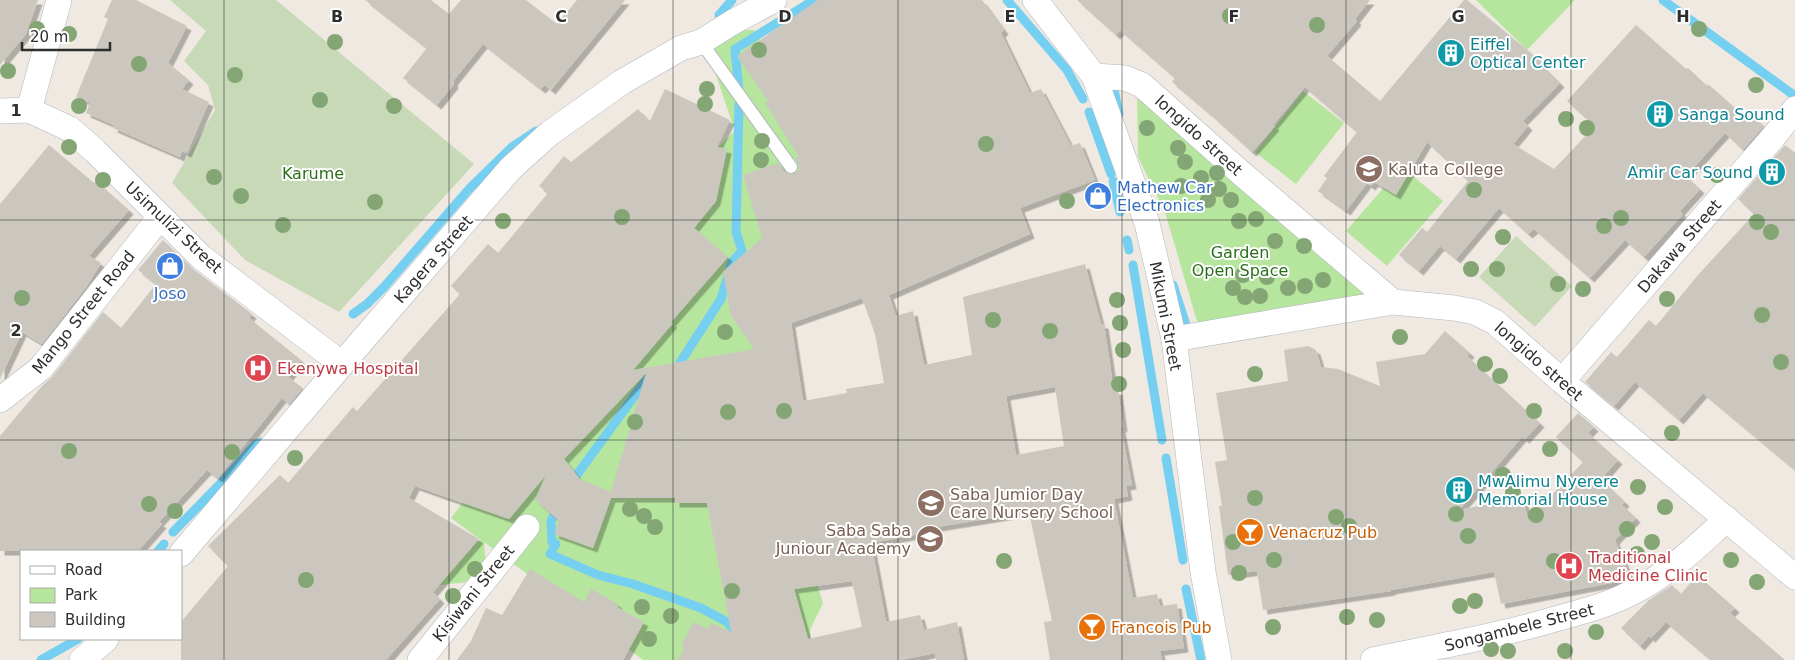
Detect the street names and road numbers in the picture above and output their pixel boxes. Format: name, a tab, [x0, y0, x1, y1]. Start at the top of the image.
street label: longido street	[1151, 91, 1246, 180]
street label: Usimulizi Street	[121, 178, 226, 277]
street label: Dakawa Street	[1634, 196, 1725, 297]
street label: Kagera Street	[390, 212, 477, 307]
street label: Mango Street Road	[28, 247, 139, 378]
street label: Mikumi Street	[1146, 260, 1185, 372]
street label: longido street	[1491, 318, 1587, 405]
street label: Kisiwani Street	[429, 541, 518, 645]
street label: Songambele Street	[1442, 600, 1596, 655]

